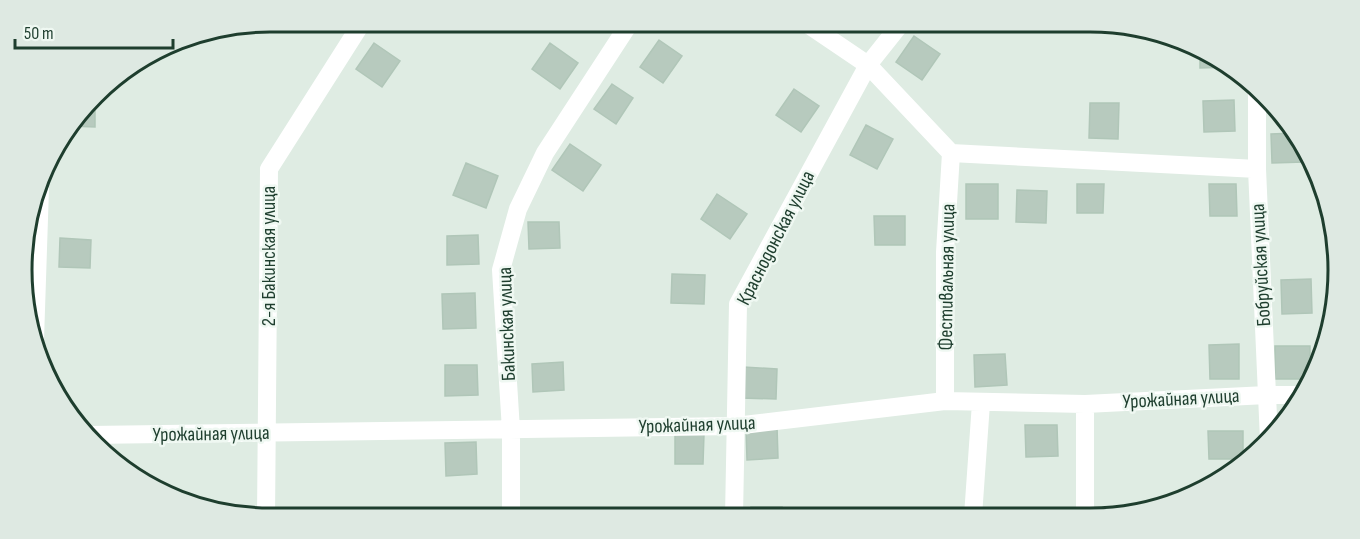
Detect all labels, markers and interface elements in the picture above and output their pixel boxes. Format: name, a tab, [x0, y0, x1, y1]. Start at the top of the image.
scale bar	[15, 12, 172, 50]
text: 50 m	[24, 23, 54, 44]
street label: Краснодонская улица	[732, 167, 820, 309]
street label: 2-я Бакинская улица	[257, 186, 281, 326]
street label: Фестивальная улица	[934, 203, 960, 351]
street label: Бобруйская улица	[1246, 203, 1276, 327]
street label: Бакинская улица	[493, 267, 521, 381]
street label: Урожайная улица	[1122, 384, 1240, 414]
street label: Урожайная улица	[638, 411, 756, 439]
street label: Урожайная улица	[152, 421, 270, 447]

